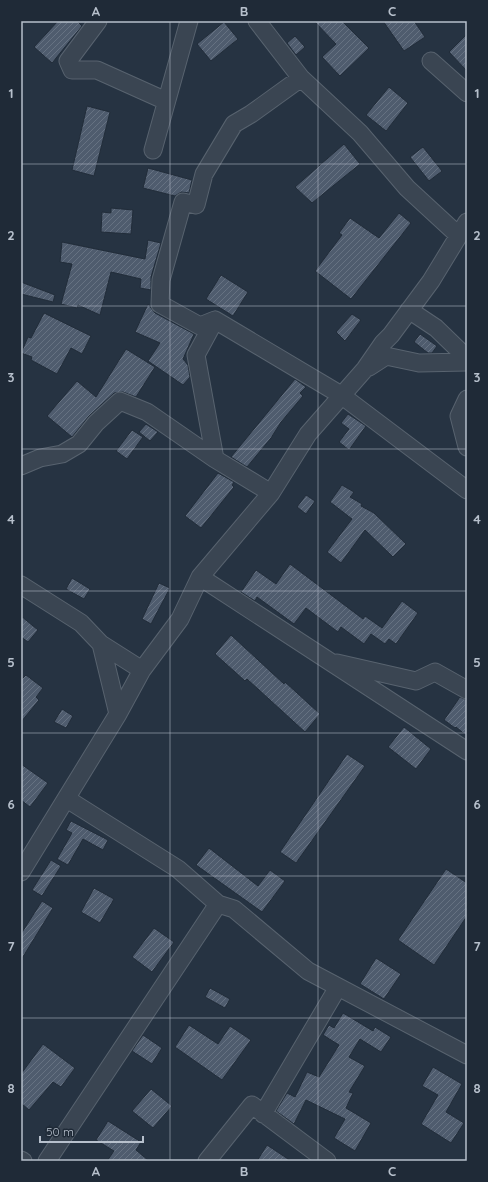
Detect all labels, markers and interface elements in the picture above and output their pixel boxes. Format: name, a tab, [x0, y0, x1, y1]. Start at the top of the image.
text: A	[92, 3, 101, 19]
text: B	[240, 3, 248, 19]
text: C	[388, 3, 396, 19]
text: 1	[8, 85, 14, 101]
text: 1	[474, 85, 480, 101]
text: 2	[7, 227, 15, 243]
text: 2	[473, 227, 481, 243]
text: 3	[8, 369, 15, 385]
text: 3	[474, 369, 481, 385]
text: 4	[7, 511, 15, 527]
text: 4	[473, 511, 481, 527]
text: 5	[7, 654, 15, 670]
text: 5	[473, 654, 481, 670]
text: 6	[7, 796, 15, 812]
text: 6	[473, 796, 481, 812]
text: 7	[7, 938, 15, 954]
text: 7	[473, 938, 481, 954]
text: 8	[7, 1080, 15, 1096]
text: 8	[473, 1080, 481, 1096]
scale bar	[40, 1118, 143, 1144]
text: 50 m	[46, 1124, 74, 1139]
text: A	[92, 1163, 101, 1179]
text: B	[240, 1163, 248, 1179]
text: C	[388, 1163, 396, 1179]

